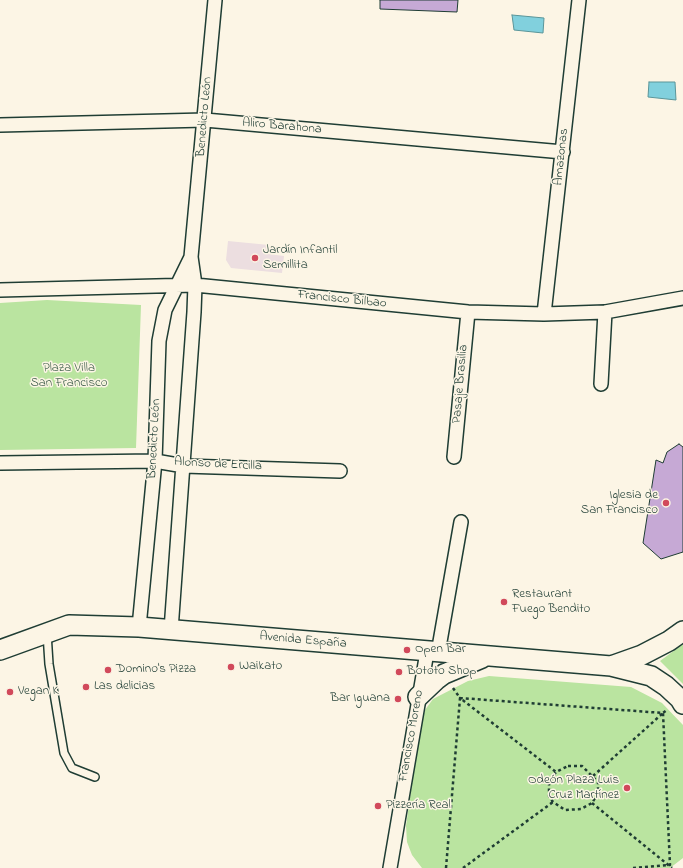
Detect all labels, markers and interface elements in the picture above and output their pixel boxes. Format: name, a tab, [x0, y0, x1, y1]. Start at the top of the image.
street label: Benedicto León	[194, 76, 216, 158]
street label: Aliro Barahona	[242, 116, 322, 138]
street label: Amazonas	[551, 128, 573, 186]
place label: Jardín Infantil Semillita	[263, 243, 338, 274]
marker: Jardín Infantil Semillita	[250, 253, 260, 263]
street label: Francisco Bilbao	[297, 288, 387, 312]
street label: Pasaje Brasilia	[450, 344, 472, 424]
park label: Plaza Villa San Francisco	[30, 361, 108, 392]
street label: Benedicto León	[145, 398, 165, 480]
street label: Alonso de Ercilla	[174, 455, 262, 475]
place label: Iglesia de San Francisco	[581, 488, 658, 519]
marker: Iglesia de San Francisco	[661, 498, 671, 508]
place label: Restaurant Fuego Bendito	[512, 587, 590, 618]
marker: Restaurant Fuego Bendito	[499, 597, 509, 607]
street label: Avenida España	[259, 629, 347, 653]
place label: Open Bar	[415, 642, 466, 658]
marker: Open Bar	[402, 645, 412, 655]
place label: Waikato	[239, 659, 282, 675]
place label: Domino's Pizza	[116, 662, 196, 678]
marker: Waikato	[226, 662, 236, 672]
place label: Bototo Shop	[407, 664, 476, 680]
marker: Domino's Pizza	[103, 665, 113, 675]
marker: Bototo Shop	[394, 667, 404, 677]
place label: Las delicias	[94, 679, 155, 695]
marker: Las delicias	[81, 682, 91, 692]
place label: Vegan K	[18, 684, 59, 700]
marker: Vegan K	[5, 687, 15, 697]
street label: Francisco Moreno	[396, 689, 428, 783]
place label: Bar Iguana	[330, 691, 390, 707]
marker: Bar Iguana	[393, 694, 403, 704]
place label: Odeón Plaza Luis Cruz Martínez	[528, 773, 619, 804]
marker: Odeón Plaza Luis Cruz Martínez	[622, 783, 632, 793]
place label: Pizzería Real	[386, 798, 451, 814]
marker: Pizzería Real	[373, 801, 383, 811]

